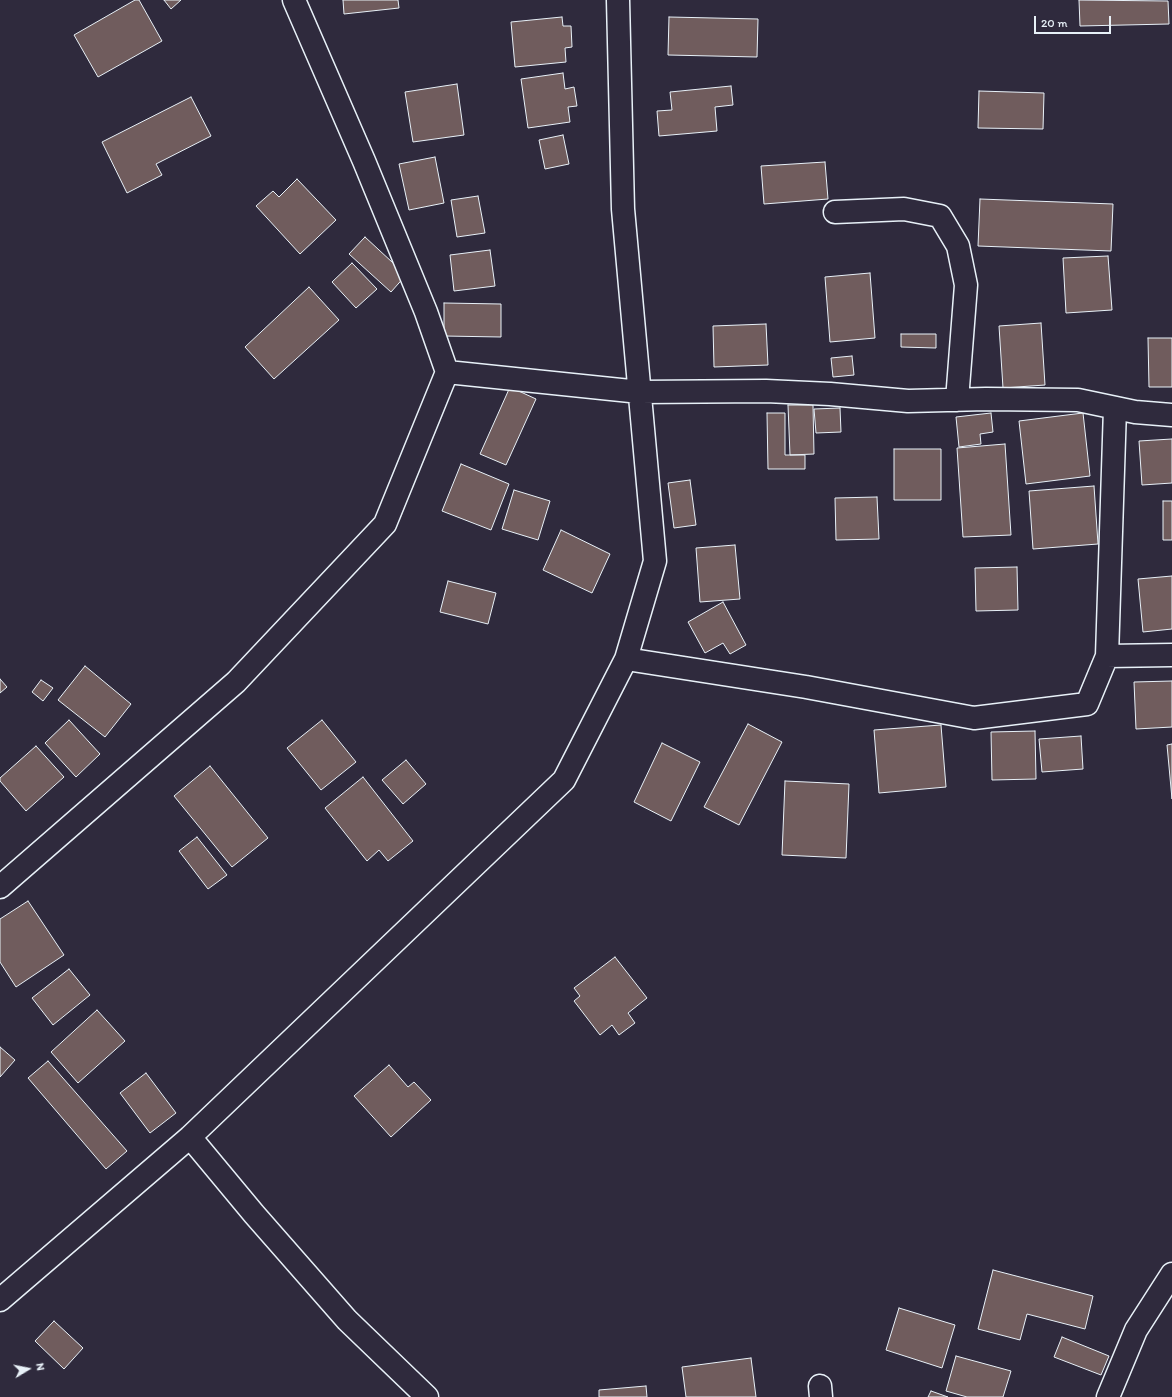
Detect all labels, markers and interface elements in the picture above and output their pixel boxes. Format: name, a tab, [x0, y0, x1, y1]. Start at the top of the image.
scale bar	[1036, 8, 1113, 34]
text: 20 m	[1041, 16, 1068, 30]
north arrow	[8, 1349, 48, 1389]
text: N	[33, 1362, 47, 1372]

